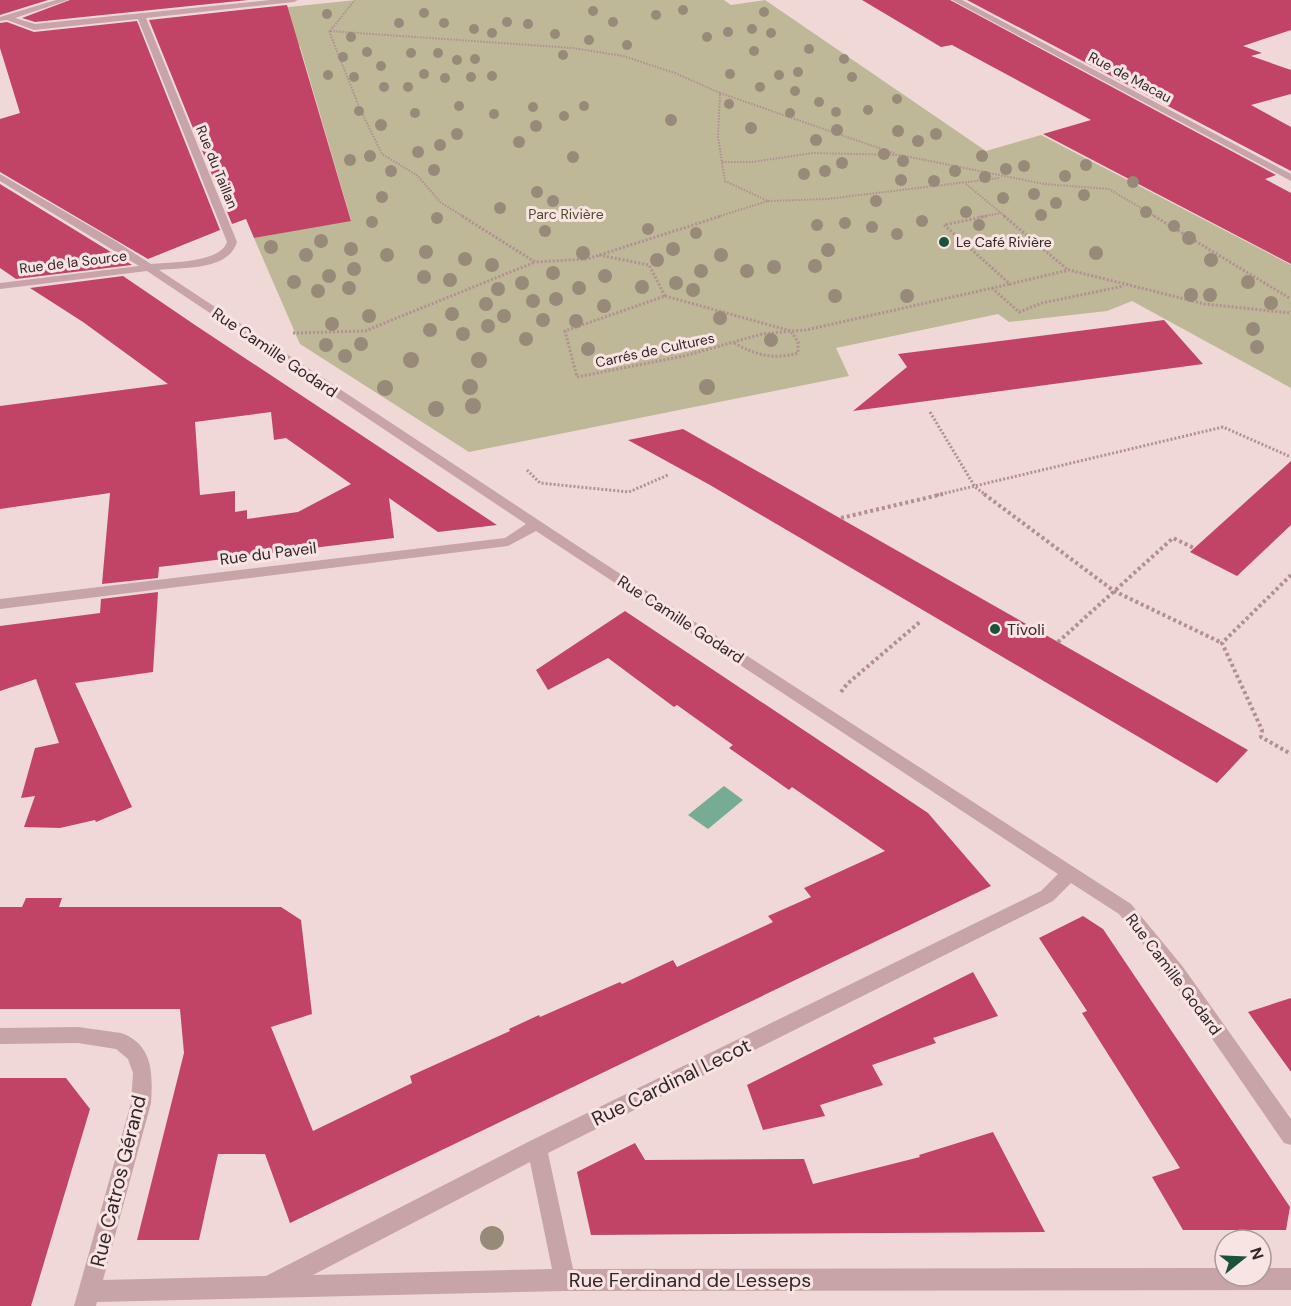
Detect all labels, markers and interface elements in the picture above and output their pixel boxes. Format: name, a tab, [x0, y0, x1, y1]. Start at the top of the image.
street label: Rue de Macau	[1085, 48, 1175, 106]
street label: Rue du Taillan	[192, 123, 242, 211]
park label: Parc Rivière	[528, 205, 604, 223]
place label: Le Café Rivière	[956, 233, 1052, 251]
marker: Le Café Rivière	[937, 235, 951, 249]
street label: Rue de la Source	[18, 246, 128, 278]
street label: Rue Camille Godard	[208, 303, 341, 402]
street label: Carrés de Cultures	[594, 329, 716, 371]
street label: Rue du Paveil	[218, 537, 318, 570]
street label: Rue Camille Godard	[613, 571, 748, 668]
place label: Tivoli	[1007, 619, 1045, 640]
marker: Tivoli	[988, 622, 1002, 636]
street label: Rue Camille Godard	[1121, 909, 1226, 1039]
street label: Rue Cardinal Lecot	[587, 1032, 755, 1132]
street label: Rue Catros Gérand	[84, 1093, 152, 1269]
north arrow	[1213, 1228, 1273, 1288]
text: N	[1245, 1245, 1269, 1262]
street label: Rue Ferdinand de Lesseps	[569, 1267, 811, 1293]

